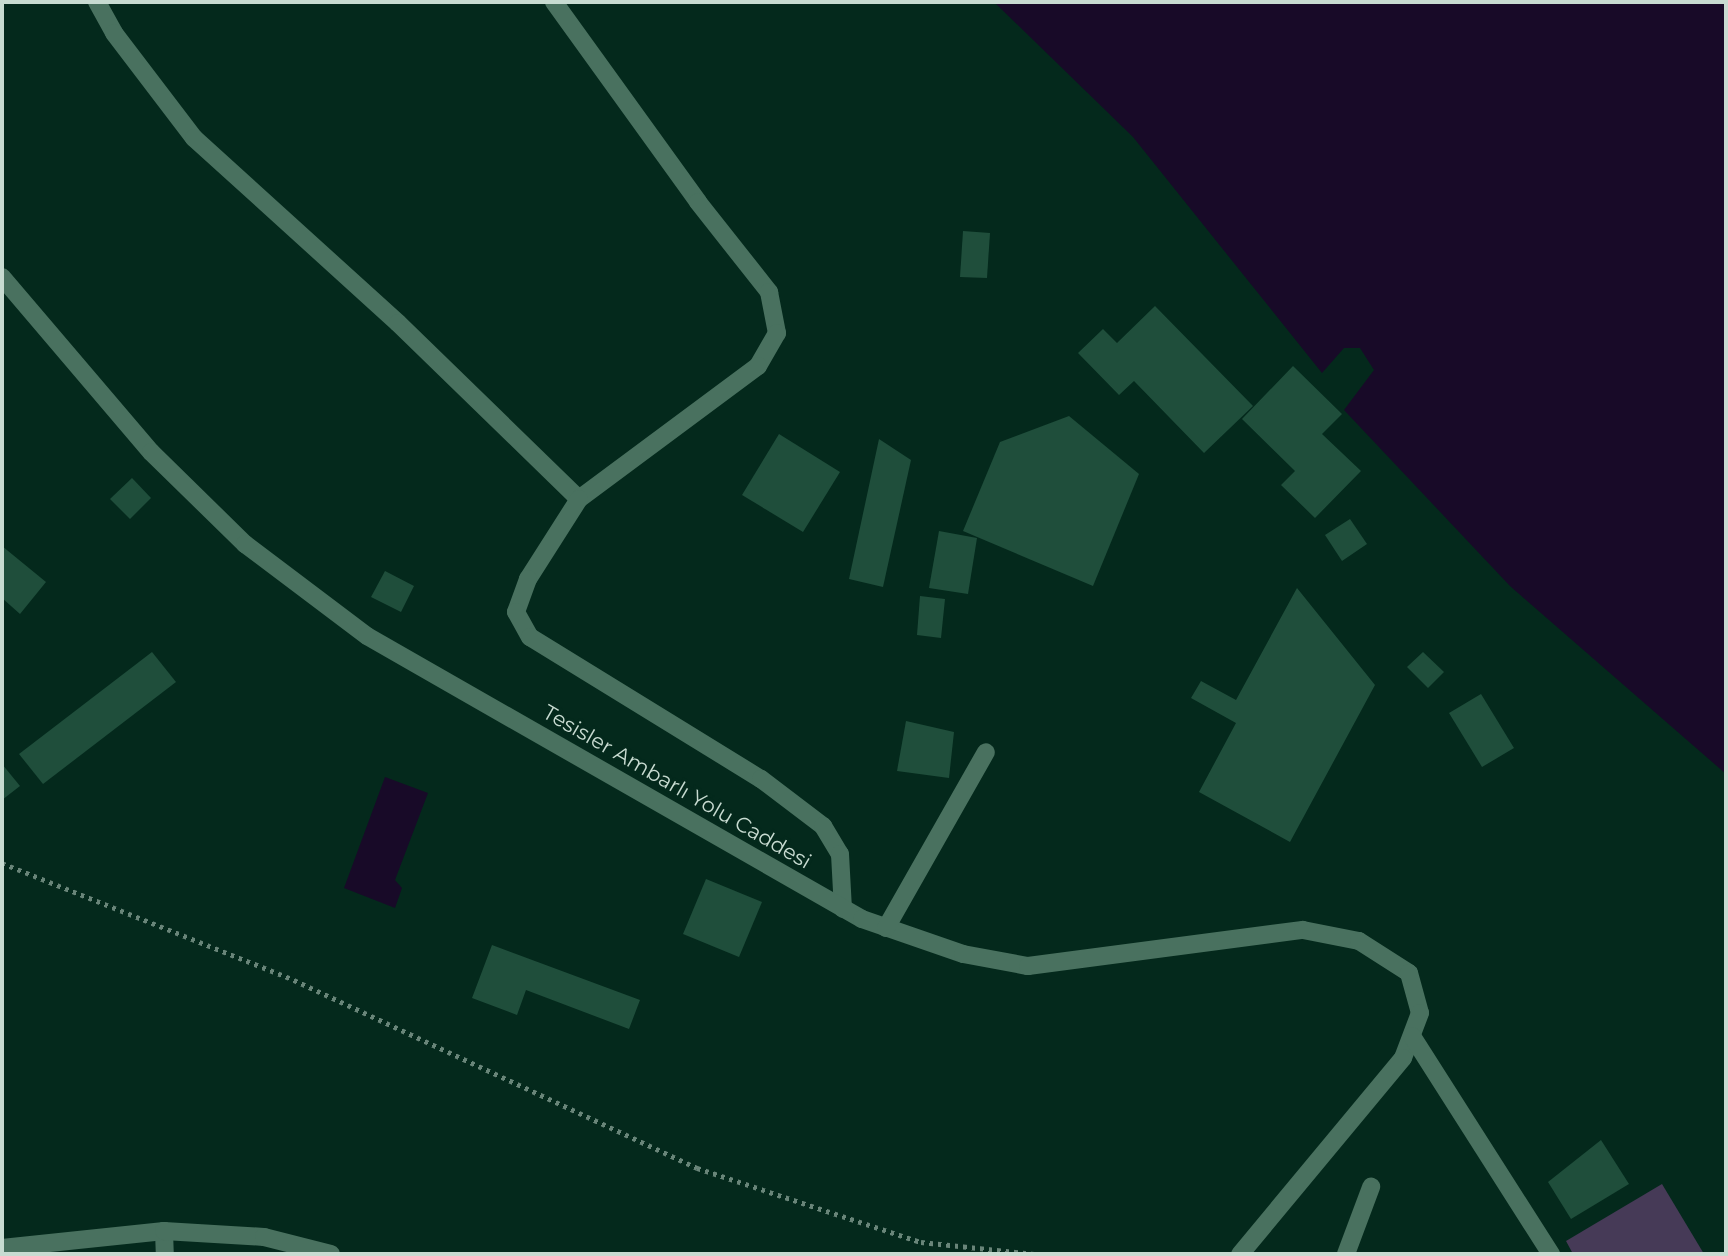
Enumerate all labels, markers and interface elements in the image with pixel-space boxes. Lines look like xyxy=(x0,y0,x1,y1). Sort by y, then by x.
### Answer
street label: Tesisler Ambarlı Yolu Caddesi xyxy=(538,700,816,874)

